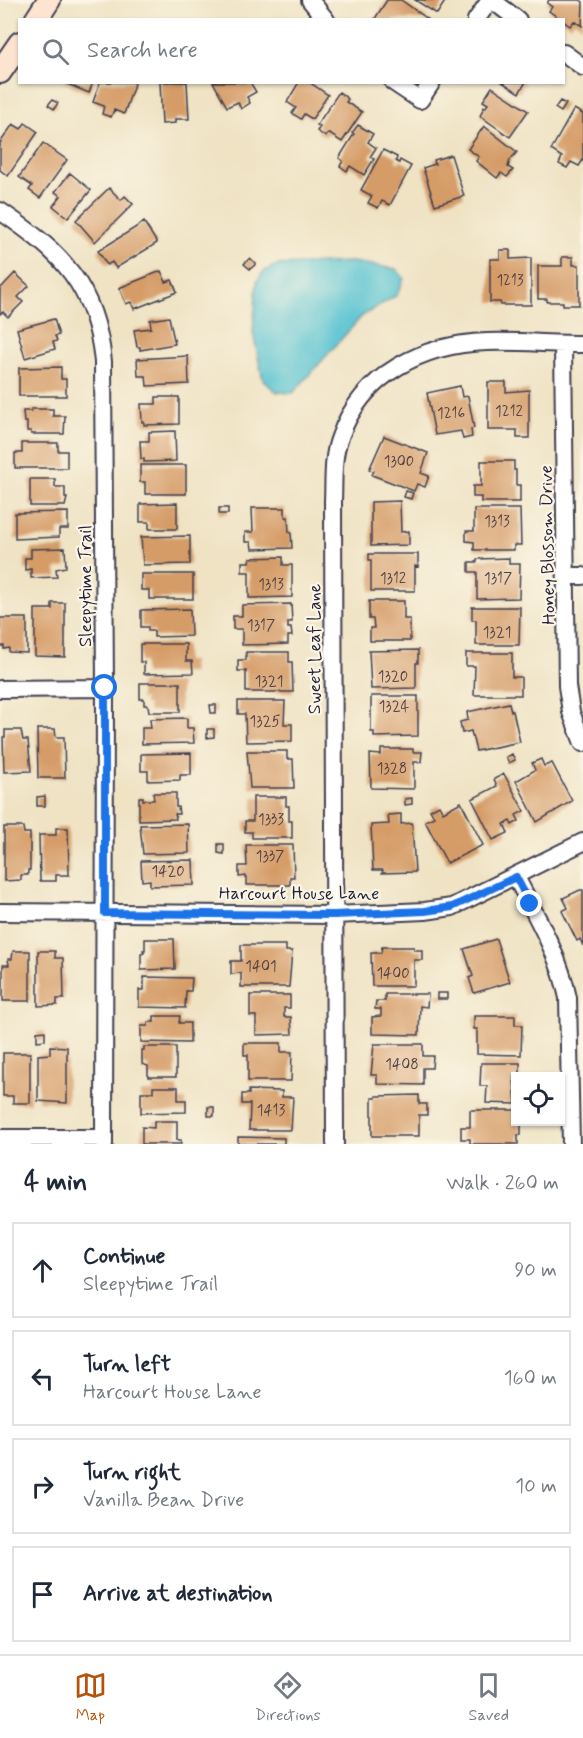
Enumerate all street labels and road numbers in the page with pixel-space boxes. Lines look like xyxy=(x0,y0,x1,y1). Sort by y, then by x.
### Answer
street label: Honey Blossom Drive xyxy=(535,465,561,625)
street label: Sleepytime Trail xyxy=(74,525,98,647)
street label: Sweet Leaf Lane xyxy=(303,584,327,714)
street label: Harcourt House Lane xyxy=(219,882,379,906)

